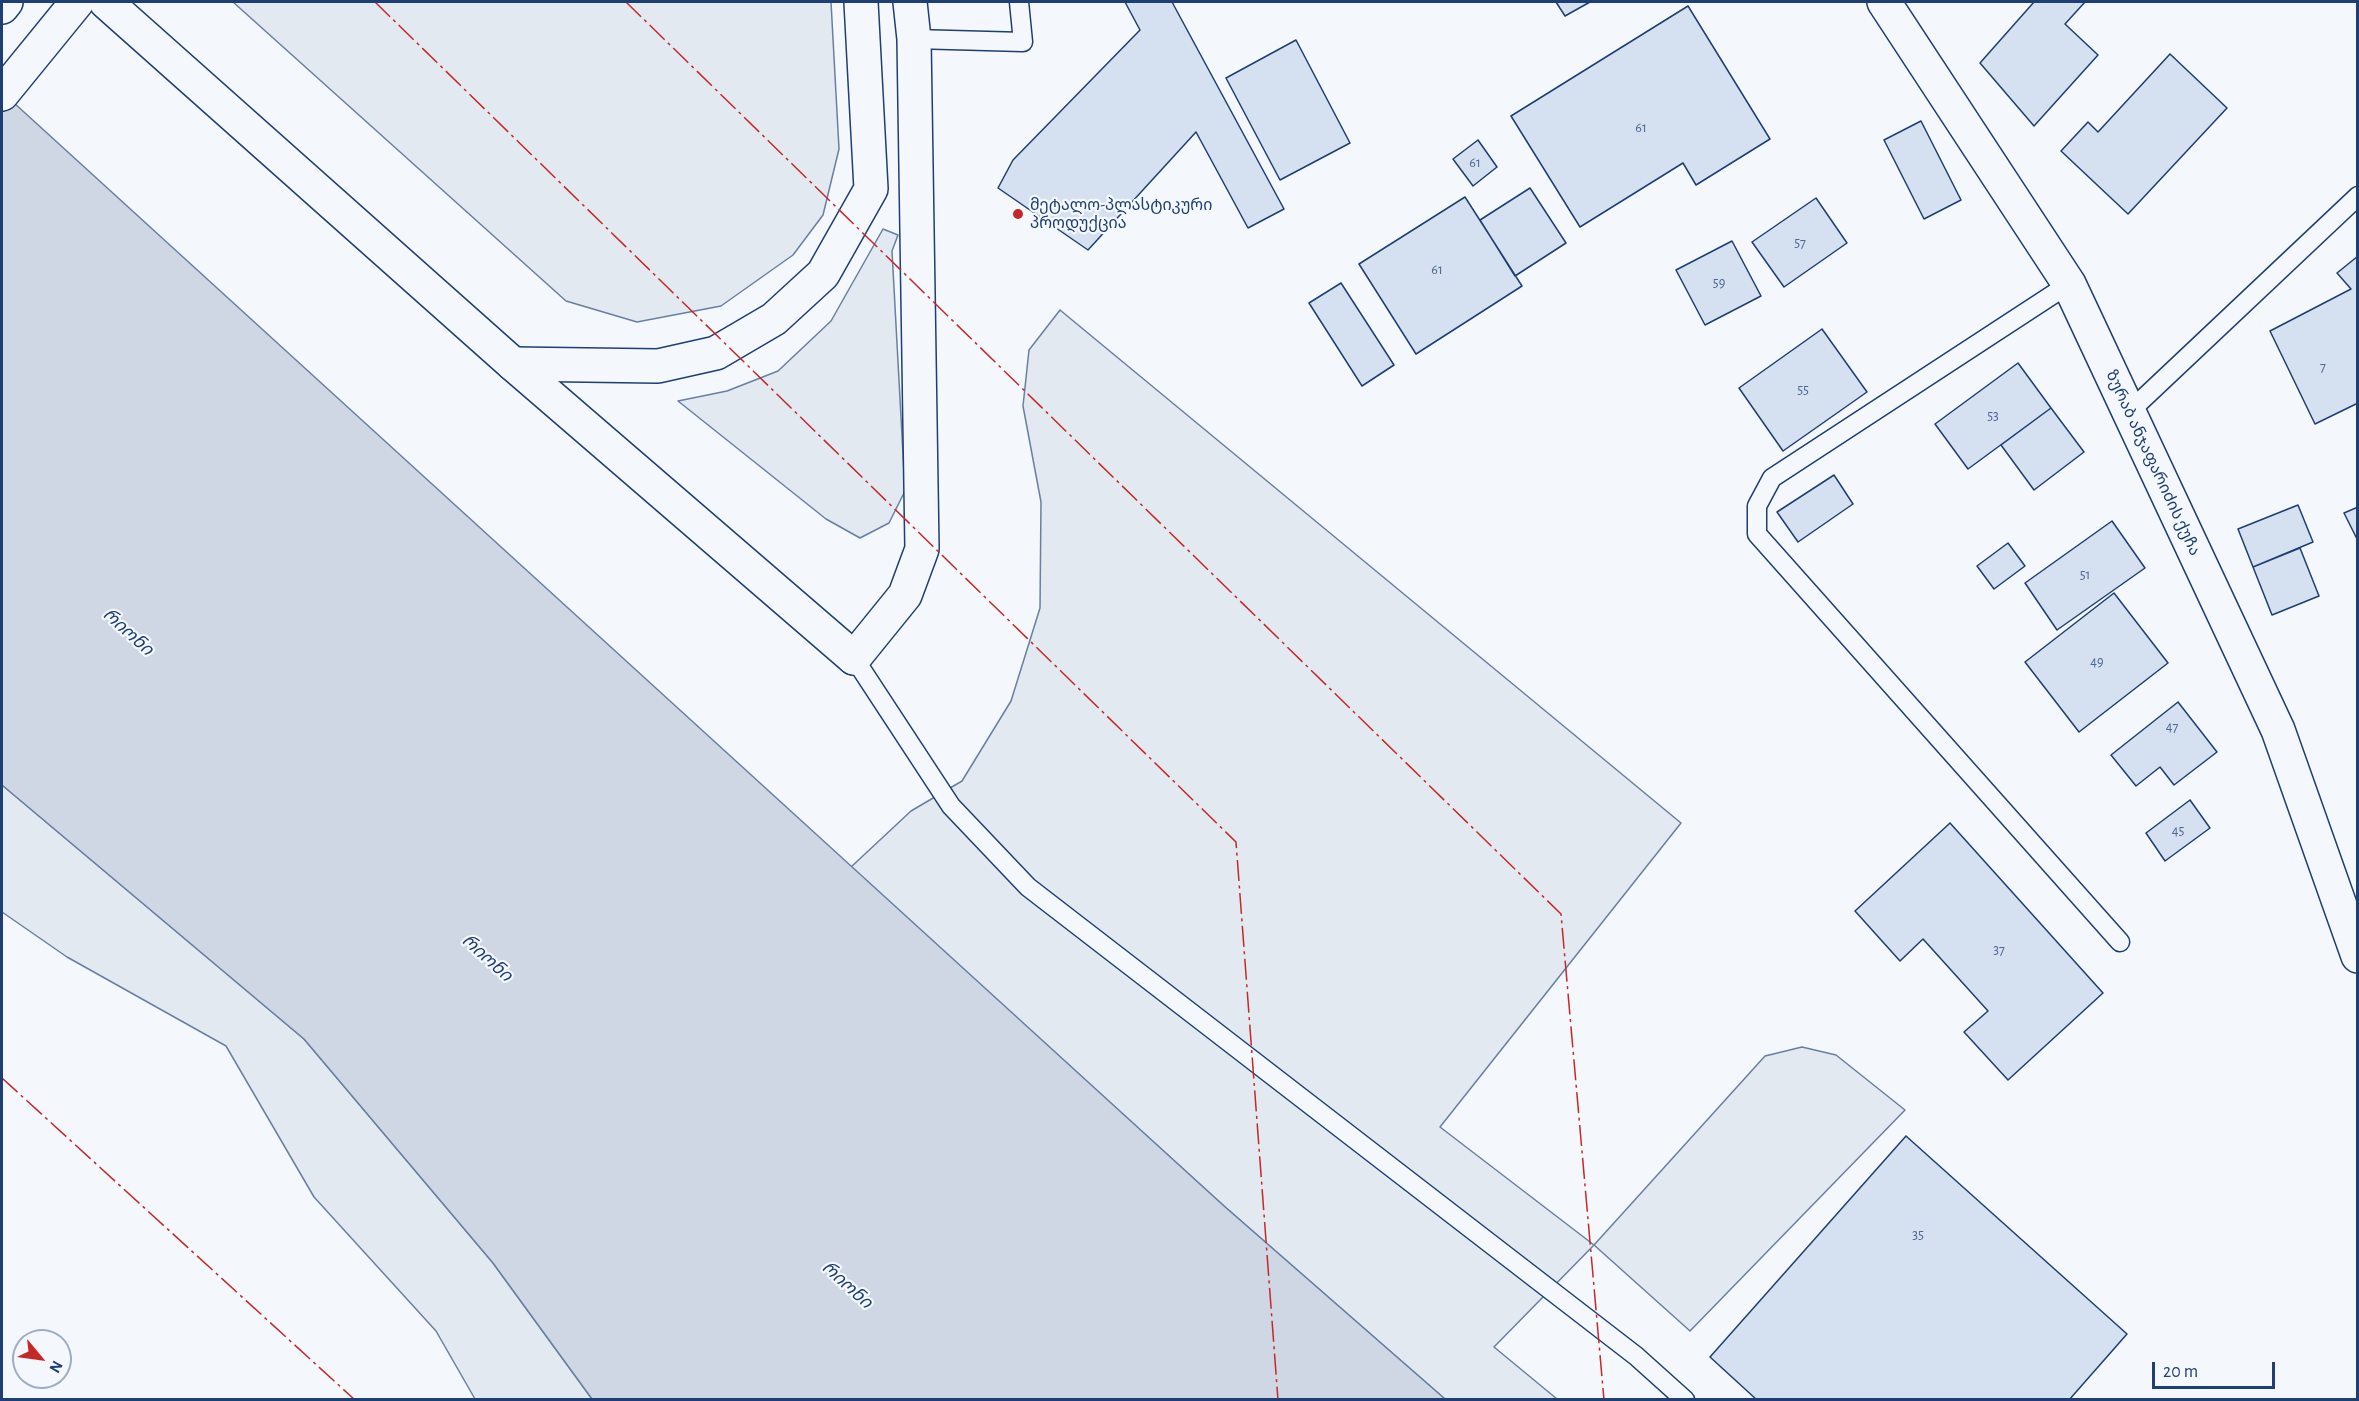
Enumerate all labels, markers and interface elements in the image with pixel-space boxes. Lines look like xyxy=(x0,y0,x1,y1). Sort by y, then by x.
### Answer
house number: 61 xyxy=(1635,120,1647,136)
house number: 61 xyxy=(1469,155,1481,171)
place label: მეტალო-პლასტიკური პროდუქცია xyxy=(1030,195,1212,233)
marker: მეტალო-პლასტიკური პროდუქცია xyxy=(1011,207,1025,221)
house number: 57 xyxy=(1794,235,1806,251)
house number: 61 xyxy=(1431,262,1443,278)
house number: 59 xyxy=(1713,275,1725,291)
house number: 7 xyxy=(2320,359,2326,375)
street label: ზურაბ ანჯაფარიძის ქუჩა xyxy=(2102,367,2204,559)
house number: 55 xyxy=(1797,382,1809,398)
house number: 53 xyxy=(1987,408,1999,424)
house number: 51 xyxy=(2080,567,2090,583)
water label: რიონი xyxy=(98,604,158,660)
house number: 49 xyxy=(2090,654,2104,670)
house number: 47 xyxy=(2166,719,2178,735)
house number: 45 xyxy=(2172,823,2184,839)
water label: რიონი xyxy=(457,930,517,986)
house number: 37 xyxy=(1993,942,2005,958)
house number: 35 xyxy=(1912,1227,1924,1243)
water label: რიონი xyxy=(817,1257,877,1313)
north arrow xyxy=(12,1329,72,1389)
scale bar xyxy=(2155,1350,2278,1388)
text: N xyxy=(46,1358,66,1376)
text: 20 m xyxy=(2163,1363,2198,1381)

